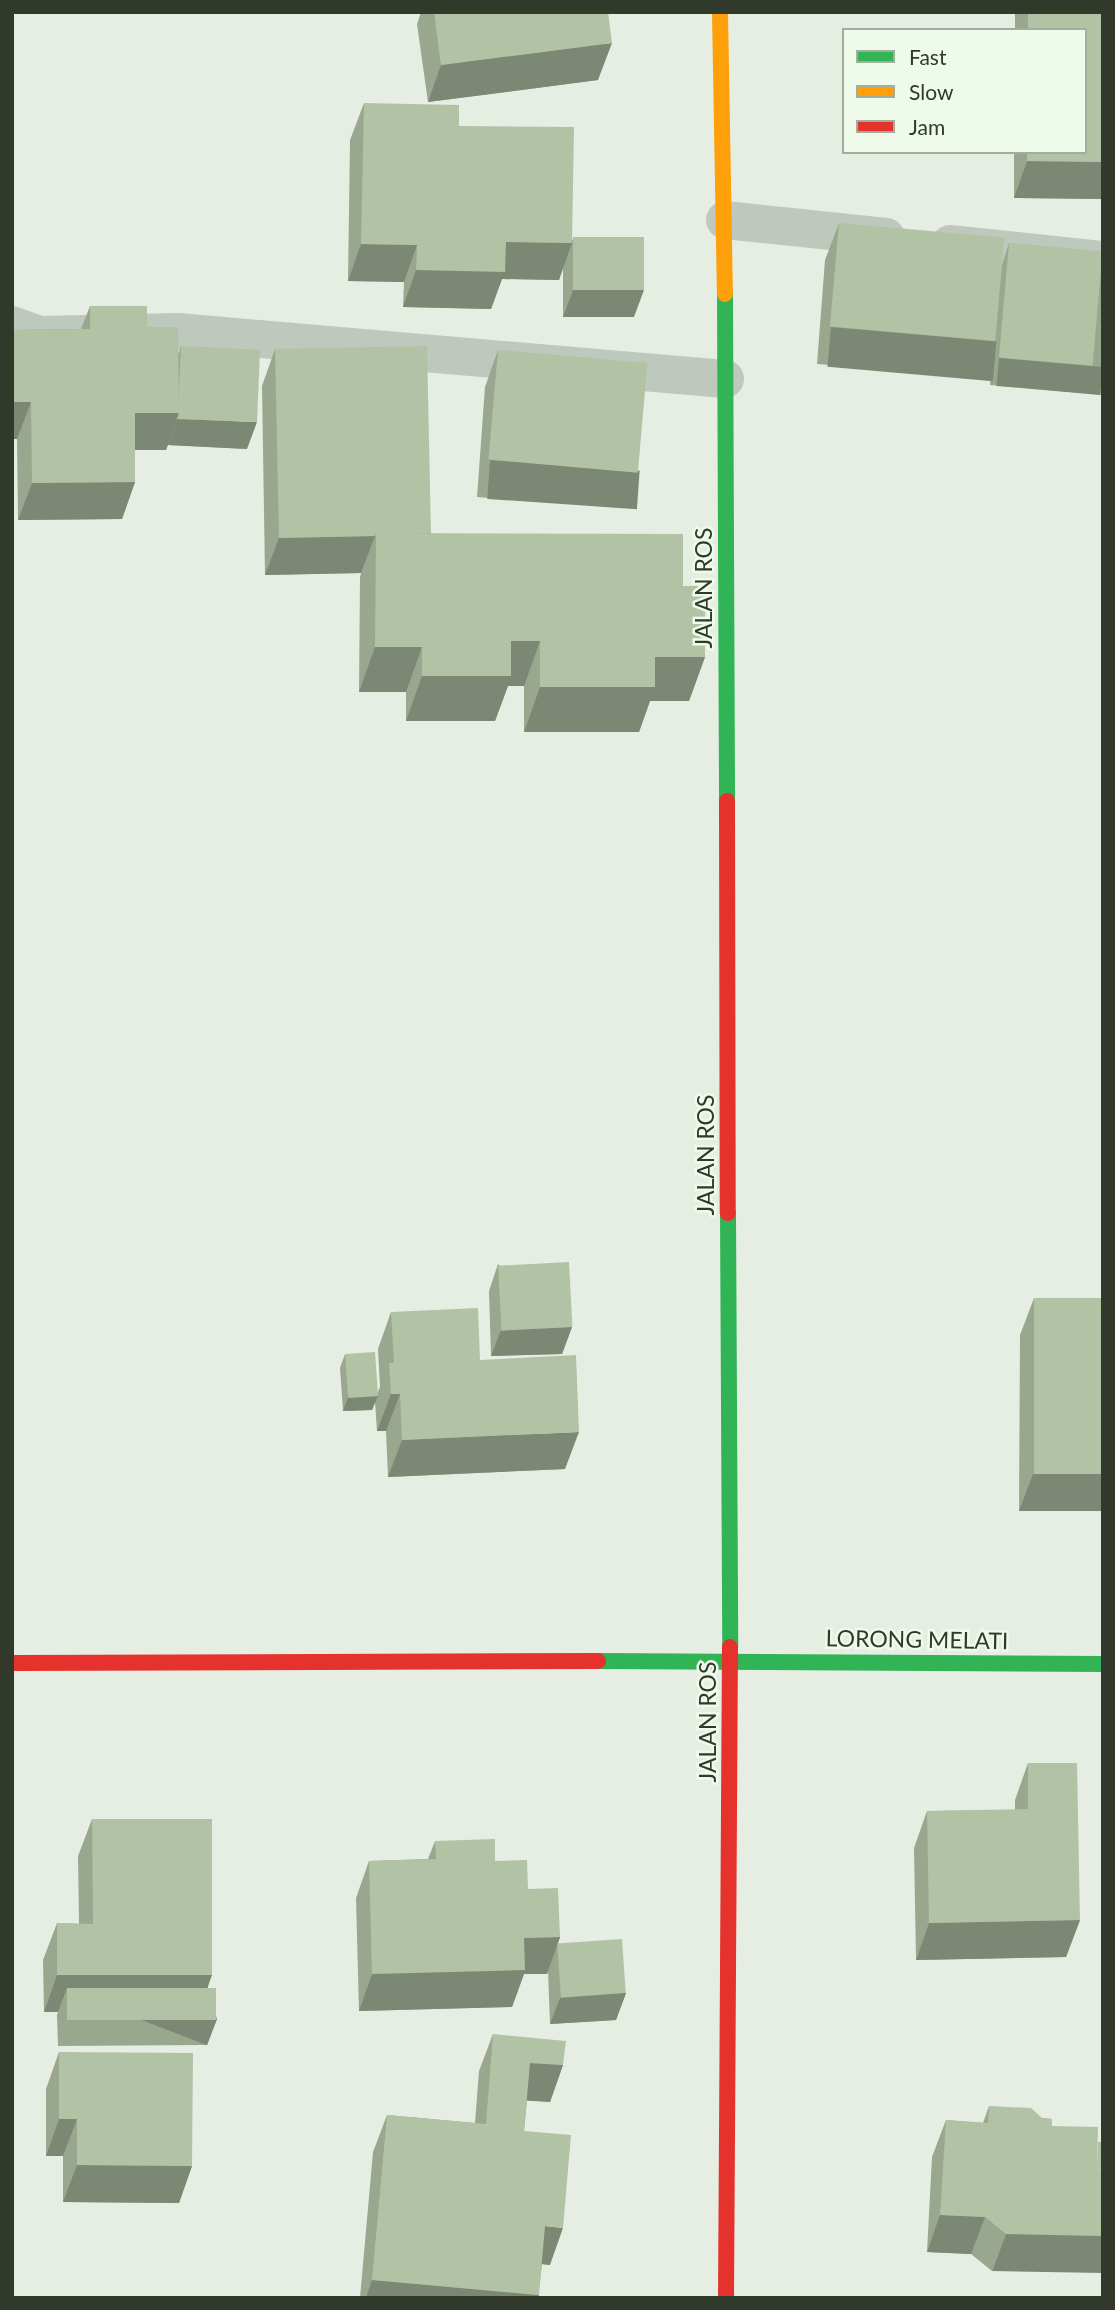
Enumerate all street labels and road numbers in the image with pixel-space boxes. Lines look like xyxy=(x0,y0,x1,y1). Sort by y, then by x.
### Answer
street label: JALAN ROS xyxy=(689,527,717,649)
street label: JALAN ROS xyxy=(691,1094,719,1216)
street label: LORONG MELATI xyxy=(825,1624,1009,1654)
street label: JALAN ROS xyxy=(693,1661,721,1783)

